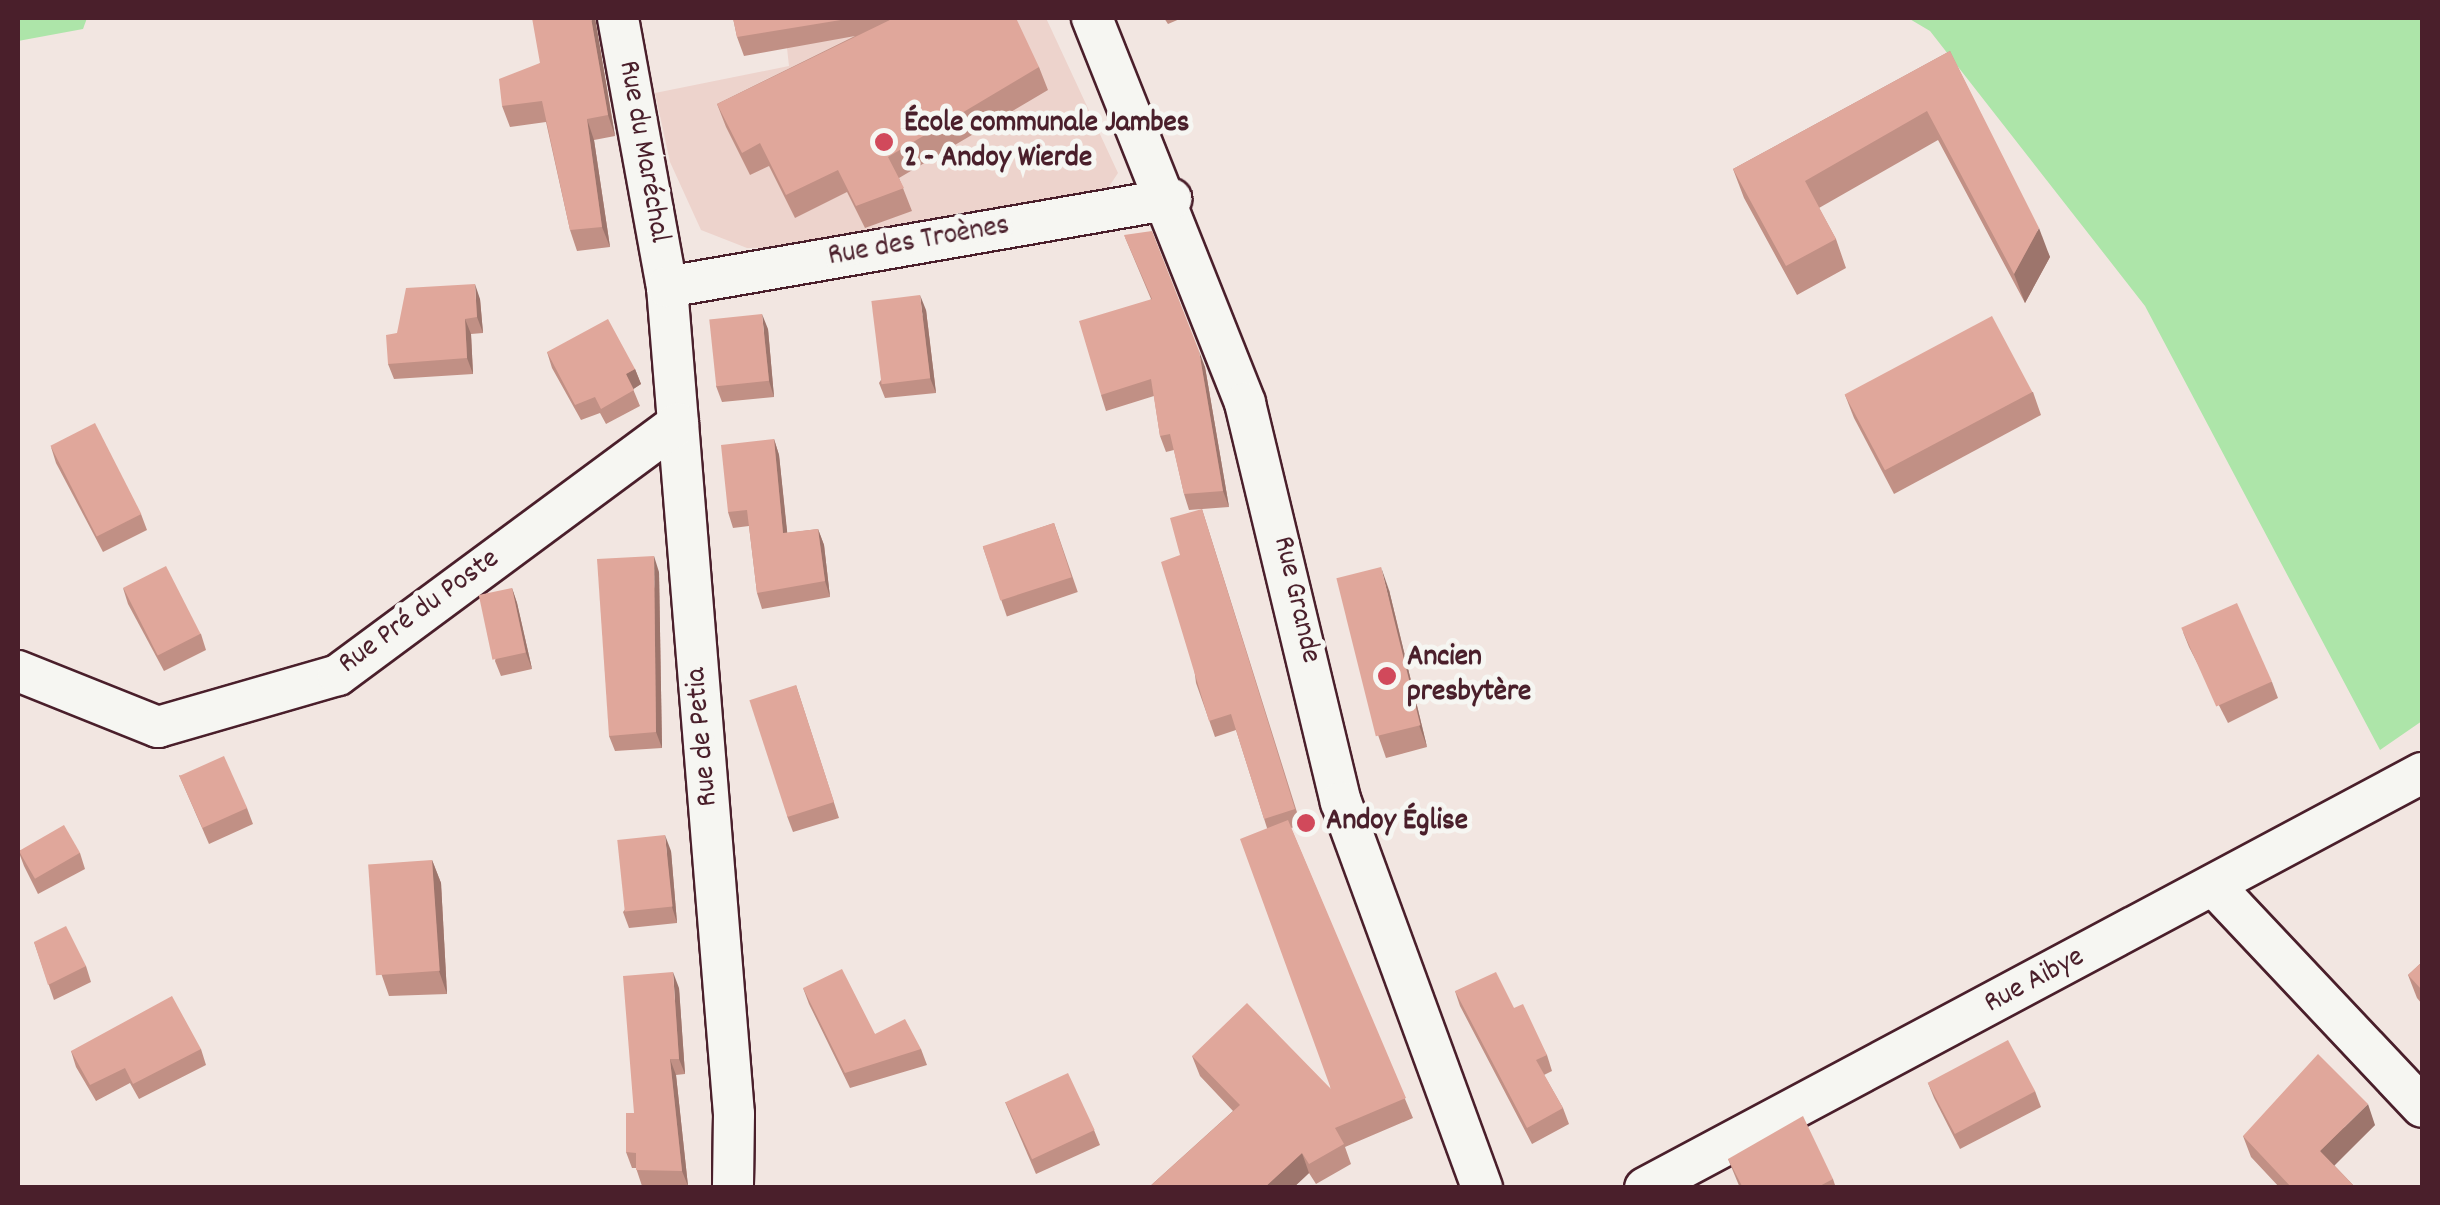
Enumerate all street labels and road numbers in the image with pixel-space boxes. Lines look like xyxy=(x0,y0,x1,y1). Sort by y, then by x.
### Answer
street label: Rue du Maréchal xyxy=(608,58,676,246)
street label: Rue des Troènes xyxy=(826,209,1012,277)
street label: Rue Grande xyxy=(1263,533,1327,667)
street label: Rue Pré du Poste xyxy=(333,543,507,683)
street label: Rue de Petia xyxy=(680,666,728,808)
street label: Rue Aibye xyxy=(1979,941,2091,1023)

